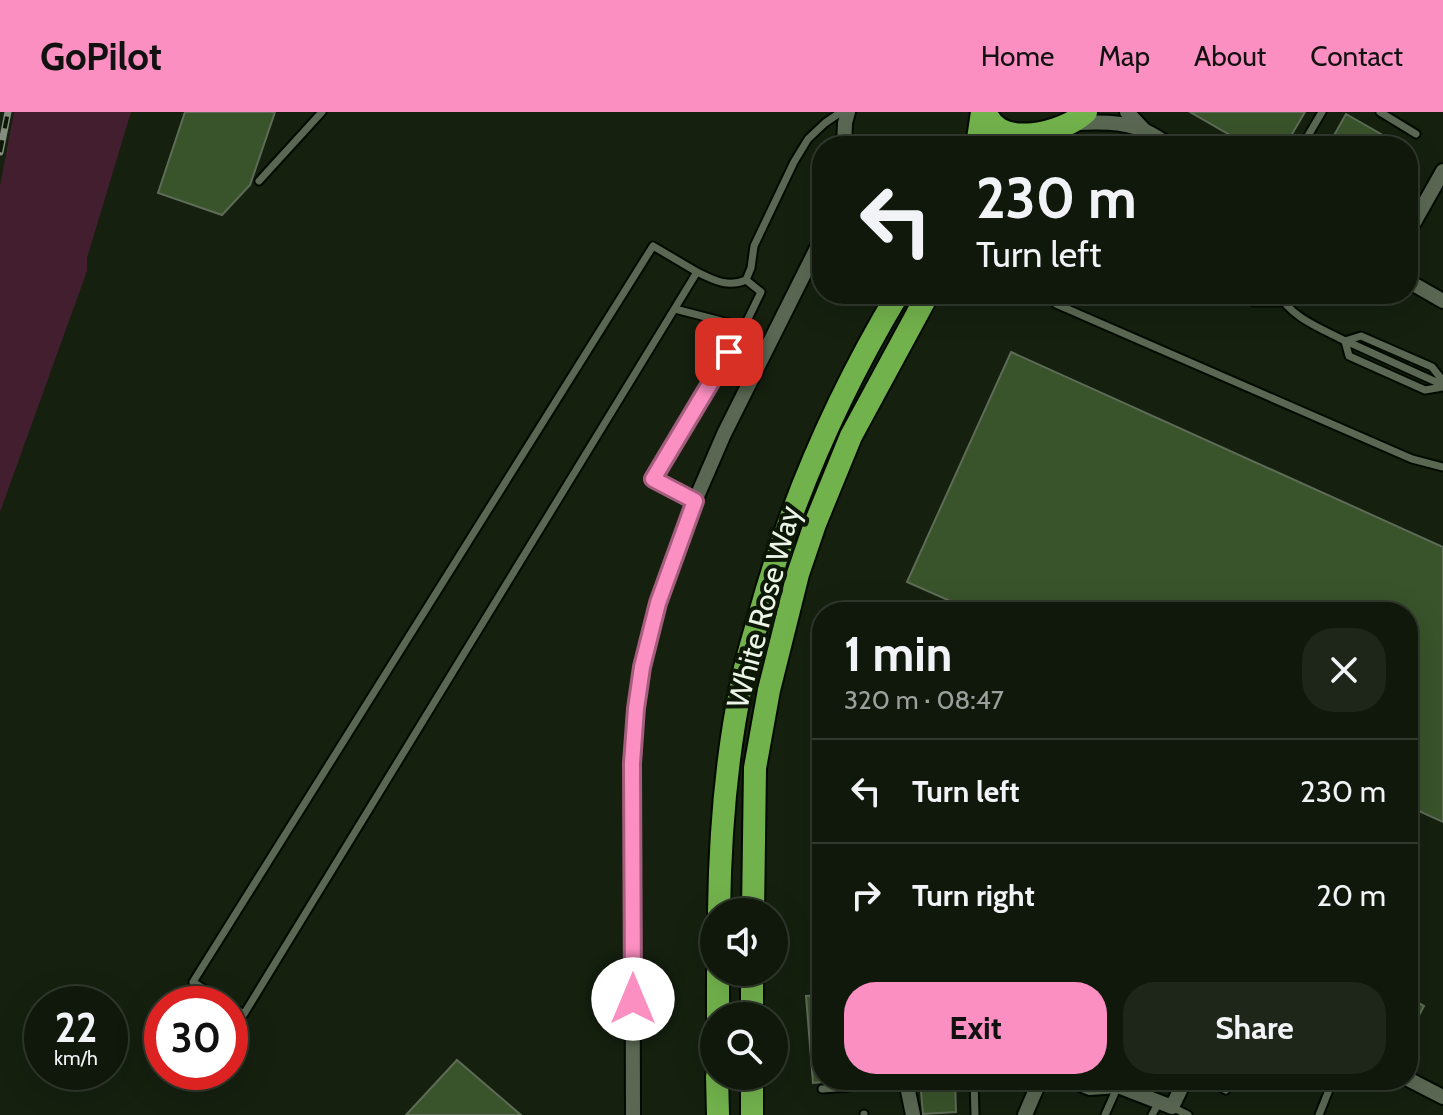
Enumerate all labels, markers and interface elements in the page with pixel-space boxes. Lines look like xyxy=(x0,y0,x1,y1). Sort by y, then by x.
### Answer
text: GoPilot xyxy=(40,33,162,80)
text: Home xyxy=(981,39,1054,73)
text: Map xyxy=(1098,39,1150,73)
text: About xyxy=(1194,39,1266,73)
text: Contact xyxy=(1310,39,1403,73)
text: 230 m xyxy=(976,164,1137,232)
icon: left xyxy=(844,168,948,272)
text: Turn left xyxy=(976,232,1101,276)
pin xyxy=(695,318,763,386)
icon: arrive xyxy=(707,330,751,374)
street label: White Rose Way xyxy=(719,502,808,712)
text: 1 min xyxy=(844,625,952,683)
button: close xyxy=(1302,628,1386,712)
text: 320 m · 08:47 xyxy=(844,684,1004,716)
icon: left xyxy=(844,769,888,813)
text: Turn left xyxy=(912,773,1020,810)
text: 230 m xyxy=(1300,773,1386,810)
icon: right xyxy=(844,873,888,917)
text: Turn right xyxy=(912,877,1035,914)
text: 20 m xyxy=(1316,877,1386,914)
map controls xyxy=(700,898,788,1090)
button: sound xyxy=(700,898,788,986)
position arrow xyxy=(591,957,675,1041)
button: Exit xyxy=(844,982,1107,1074)
button: Share xyxy=(1123,982,1386,1074)
speed limit sign: 30 xyxy=(144,986,248,1090)
button: search xyxy=(700,1002,788,1090)
text: 22 xyxy=(55,1003,97,1052)
text: km/h xyxy=(54,1046,98,1070)

